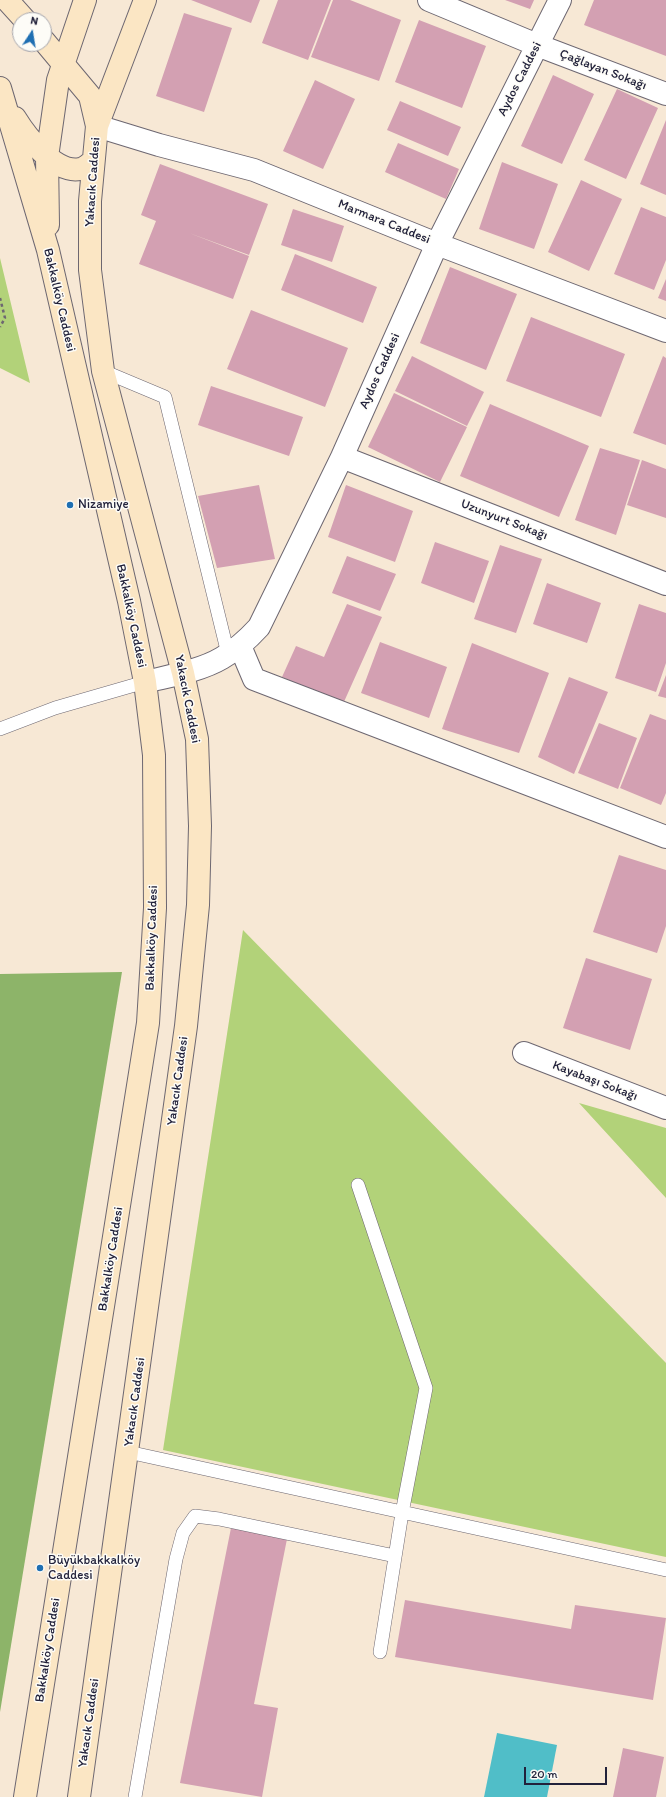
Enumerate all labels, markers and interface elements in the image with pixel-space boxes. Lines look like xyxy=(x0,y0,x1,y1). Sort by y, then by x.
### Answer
north arrow xyxy=(12,12,52,52)
text: N xyxy=(29,14,39,28)
street label: Aydos Caddesi xyxy=(495,39,545,119)
street label: Çağlayan Sokağı xyxy=(557,46,649,94)
street label: Yakacık Caddesi xyxy=(82,137,104,227)
street label: Marmara Caddesi xyxy=(335,196,433,248)
street label: Bakkalköy Caddesi xyxy=(40,247,78,353)
street label: Aydos Caddesi xyxy=(356,331,404,411)
street label: Uzunyurt Sokağı xyxy=(458,496,550,544)
place label: Nizamiye xyxy=(78,497,129,513)
marker: Nizamiye xyxy=(65,500,75,510)
street label: Bakkalköy Caddesi xyxy=(112,563,150,669)
street label: Yakacık Caddesi xyxy=(171,653,203,745)
street label: Bakkalköy Caddesi xyxy=(142,885,162,991)
street label: Yakacık Caddesi xyxy=(164,1035,192,1127)
street label: Kayabaşı Sokağı xyxy=(550,1058,640,1104)
street label: Bakkalköy Caddesi xyxy=(95,1206,127,1312)
street label: Yakacık Caddesi xyxy=(121,1356,149,1448)
place label: Büyükbakkalköy Caddesi xyxy=(48,1553,140,1584)
marker: Büyükbakkalköy Caddesi xyxy=(35,1563,45,1573)
street label: Bakkalköy Caddesi xyxy=(32,1597,64,1703)
street label: Yakacık Caddesi xyxy=(75,1677,103,1769)
scale bar xyxy=(526,1759,609,1785)
text: 20 m xyxy=(531,1767,558,1781)

